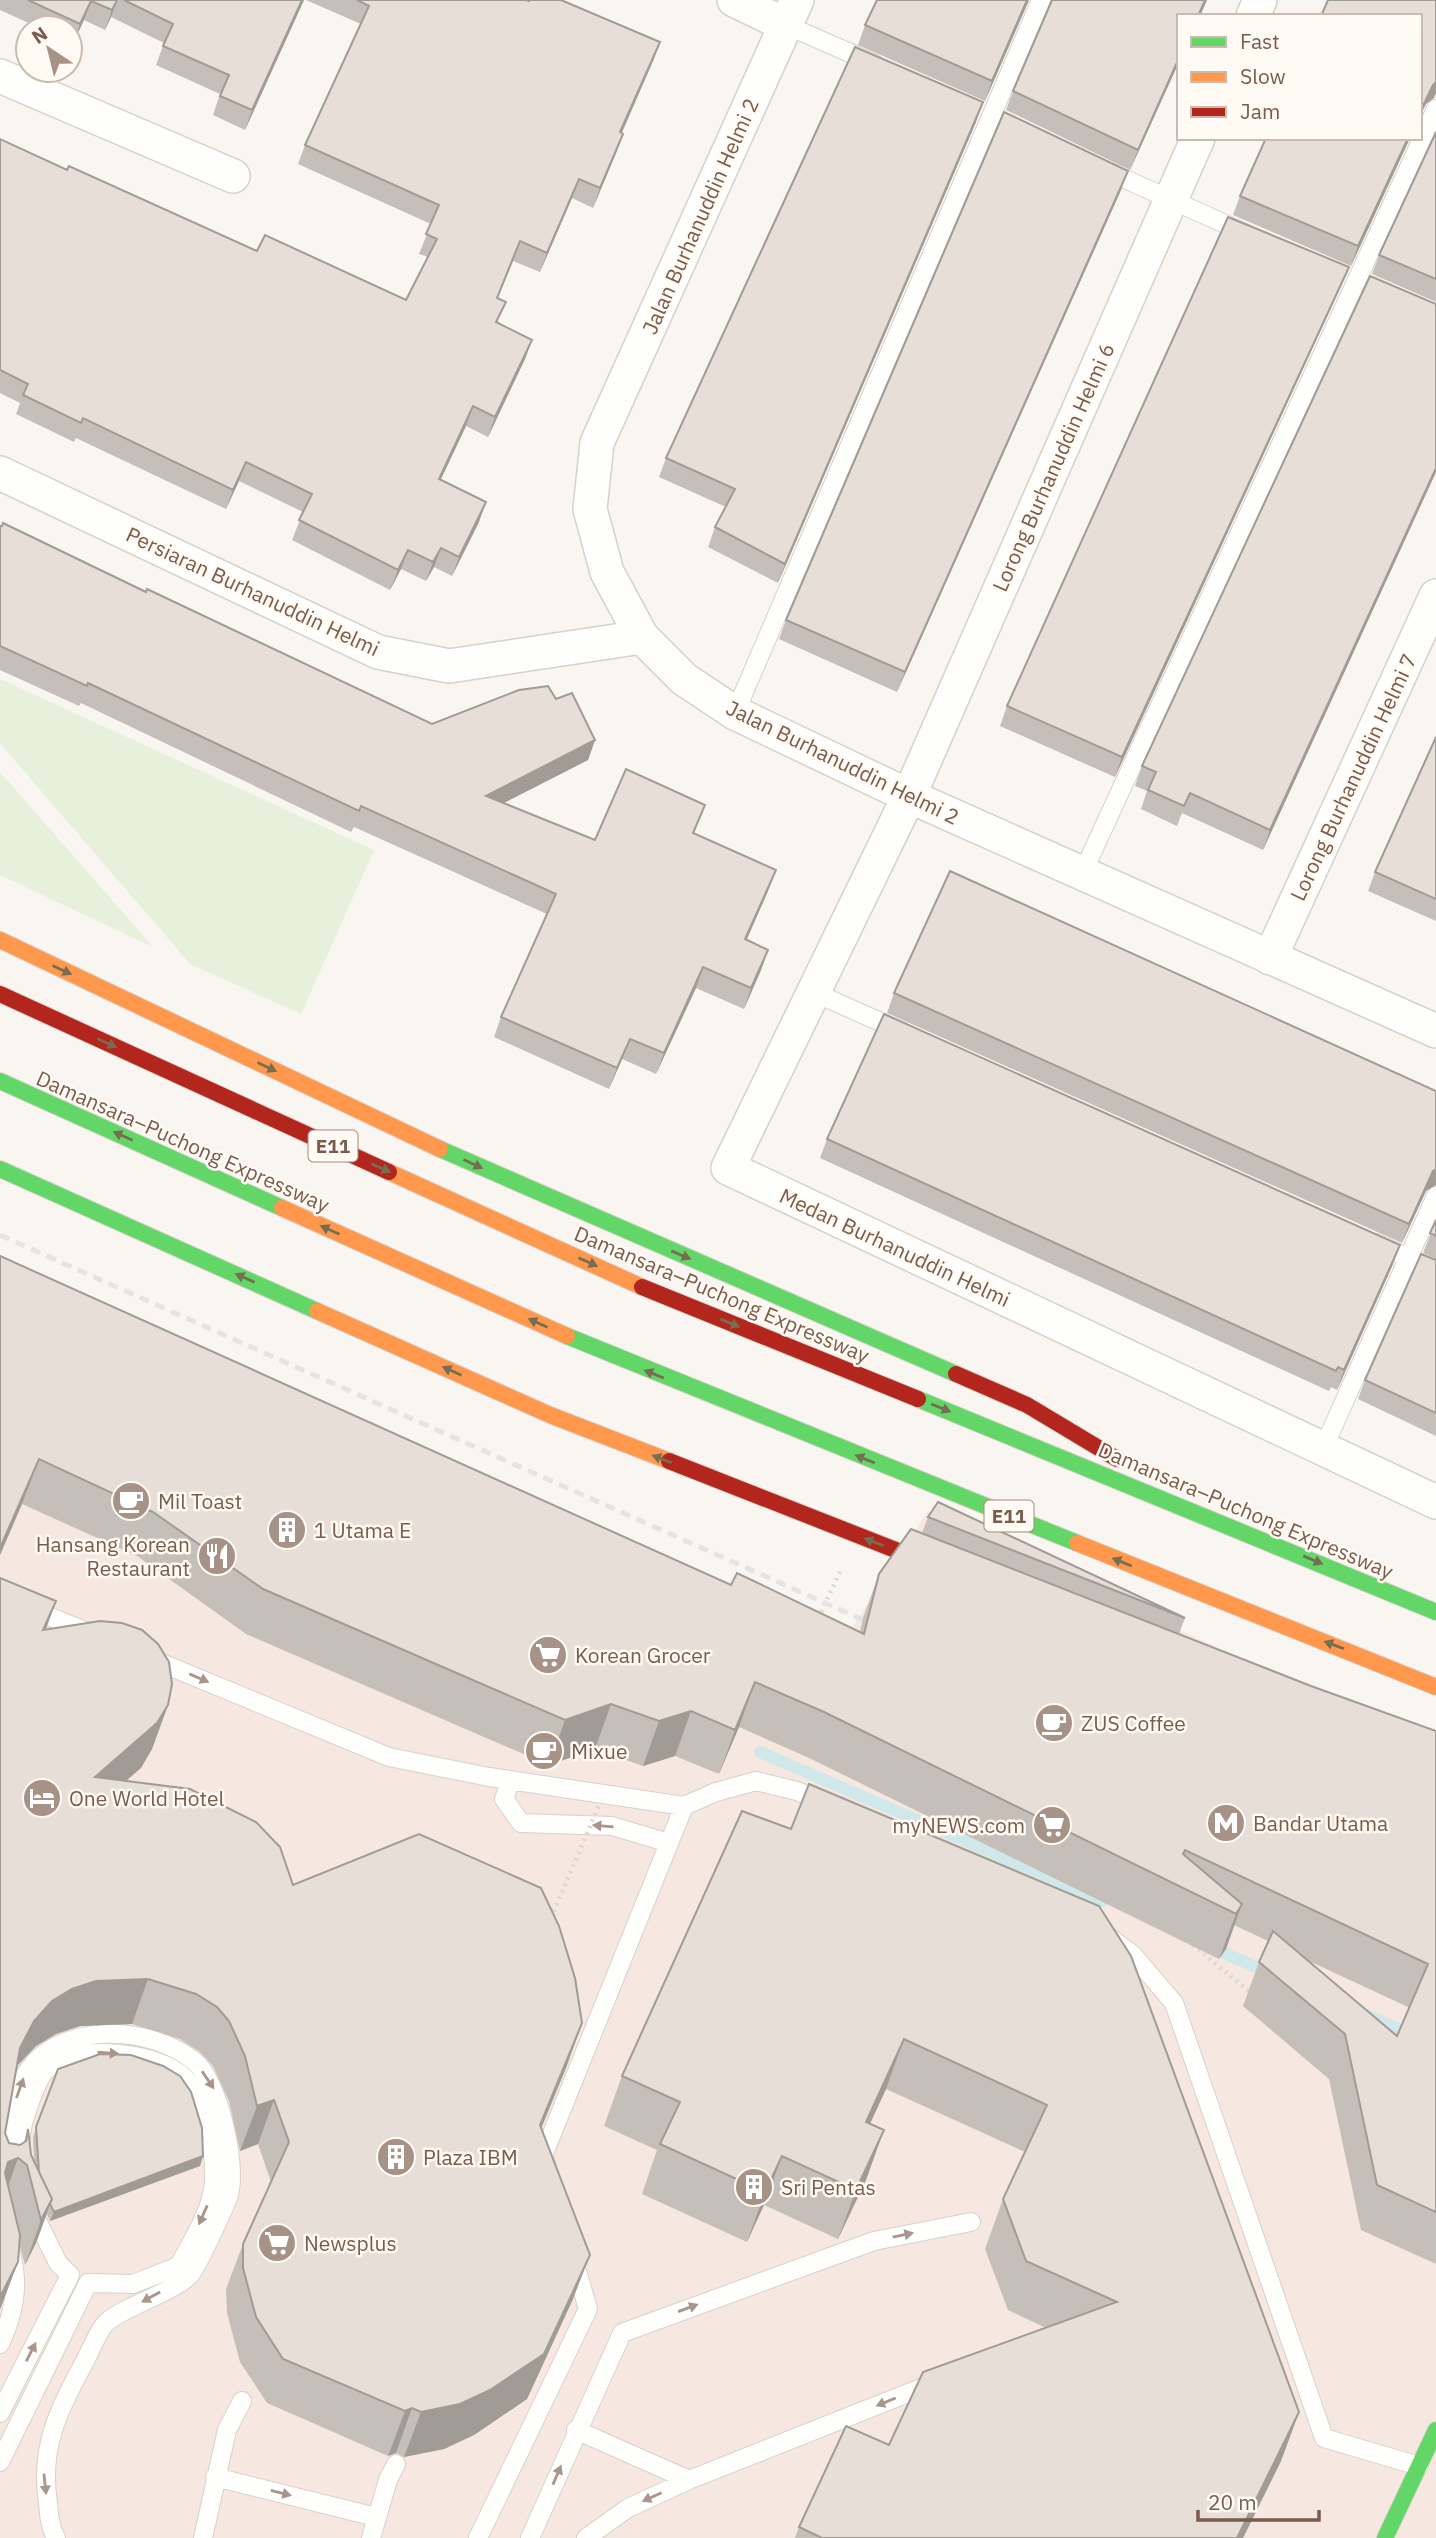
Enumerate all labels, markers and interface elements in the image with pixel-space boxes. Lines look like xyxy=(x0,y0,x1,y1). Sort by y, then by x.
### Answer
north arrow xyxy=(14,14,84,84)
legend xyxy=(1177,14,1422,140)
text: N xyxy=(27,21,52,49)
text: Fast xyxy=(1240,27,1280,55)
text: Slow xyxy=(1240,62,1286,90)
street label: Jalan Burhanuddin Helmi 2 xyxy=(635,93,765,339)
text: Jam xyxy=(1240,97,1280,125)
street label: Lorong Burhanuddin Helmi 6 xyxy=(985,338,1121,596)
street label: Persiaran Burhanuddin Helmi xyxy=(122,520,384,662)
street label: Lorong Burhanuddin Helmi 7 xyxy=(1283,649,1423,905)
street label: Jalan Burhanuddin Helmi 2 xyxy=(722,693,964,831)
one-way arrow xyxy=(52,964,72,975)
one-way arrow xyxy=(97,1037,117,1049)
one-way arrow xyxy=(257,1061,277,1073)
street label: Damansara–Puchong Expressway xyxy=(32,1064,334,1219)
one-way arrow xyxy=(112,1130,133,1141)
road number: E11 xyxy=(308,1130,358,1162)
one-way arrow xyxy=(463,1158,483,1170)
one-way arrow xyxy=(371,1162,391,1174)
street label: Medan Burhanuddin Helmi xyxy=(775,1181,1015,1313)
street label: Damansara–Puchong Expressway xyxy=(570,1219,874,1369)
one-way arrow xyxy=(320,1224,340,1236)
one-way arrow xyxy=(671,1250,692,1261)
one-way arrow xyxy=(578,1256,598,1268)
one-way arrow xyxy=(235,1272,255,1284)
one-way arrow xyxy=(527,1317,548,1328)
one-way arrow xyxy=(719,1318,740,1329)
one-way arrow xyxy=(442,1365,463,1376)
one-way arrow xyxy=(644,1368,664,1380)
one-way arrow xyxy=(930,1403,951,1414)
street label: Damansara–Puchong Expressway xyxy=(1094,1435,1398,1585)
one-way arrow xyxy=(652,1453,673,1464)
one-way arrow xyxy=(855,1453,876,1464)
cafe icon: Mil Toast xyxy=(110,1480,152,1522)
place label: Mil Toast xyxy=(158,1487,242,1515)
road number: E11 xyxy=(984,1500,1034,1532)
building icon: 1 Utama E xyxy=(266,1509,308,1551)
place label: 1 Utama E xyxy=(314,1516,411,1544)
place label: Hansang Korean Restaurant xyxy=(36,1530,190,1582)
restaurant icon: Hansang Korean Restaurant xyxy=(196,1535,238,1577)
one-way arrow xyxy=(863,1536,884,1547)
one-way arrow xyxy=(1303,1554,1323,1566)
one-way arrow xyxy=(1111,1556,1132,1567)
supermarket icon: Korean Grocer xyxy=(527,1634,569,1676)
one-way arrow xyxy=(1323,1639,1344,1650)
place label: Korean Grocer xyxy=(575,1641,711,1669)
one-way arrow xyxy=(188,1673,209,1684)
cafe icon: ZUS Coffee xyxy=(1033,1702,1075,1744)
place label: ZUS Coffee xyxy=(1081,1709,1186,1737)
cafe icon: Mixue xyxy=(523,1730,565,1772)
place label: Mixue xyxy=(571,1737,627,1765)
hotel icon: One World Hotel xyxy=(21,1777,63,1819)
place label: One World Hotel xyxy=(69,1784,224,1812)
metro station icon: Bandar Utama xyxy=(1205,1802,1247,1844)
supermarket icon: myNEWS.com xyxy=(1031,1804,1073,1846)
place label: Bandar Utama xyxy=(1253,1809,1388,1837)
place label: myNEWS.com xyxy=(892,1811,1025,1839)
one-way arrow xyxy=(592,1821,614,1832)
one-way arrow xyxy=(97,2047,119,2058)
one-way arrow xyxy=(201,2071,215,2089)
one-way arrow xyxy=(14,2078,25,2099)
building icon: Plaza IBM xyxy=(375,2136,417,2178)
place label: Plaza IBM xyxy=(423,2143,518,2171)
building icon: Sri Pentas xyxy=(733,2166,775,2208)
place label: Sri Pentas xyxy=(781,2173,876,2201)
one-way arrow xyxy=(197,2205,209,2225)
supermarket icon: Newsplus xyxy=(256,2222,298,2264)
place label: Newsplus xyxy=(304,2229,397,2257)
one-way arrow xyxy=(892,2229,914,2240)
one-way arrow xyxy=(142,2291,161,2303)
one-way arrow xyxy=(678,2303,699,2314)
one-way arrow xyxy=(25,2342,36,2362)
one-way arrow xyxy=(875,2397,896,2408)
one-way arrow xyxy=(551,2465,563,2485)
one-way arrow xyxy=(40,2473,51,2495)
scale bar xyxy=(1198,2478,1319,2522)
one-way arrow xyxy=(270,2488,292,2499)
text: 20 m xyxy=(1208,2488,1257,2516)
one-way arrow xyxy=(642,2491,662,2503)

